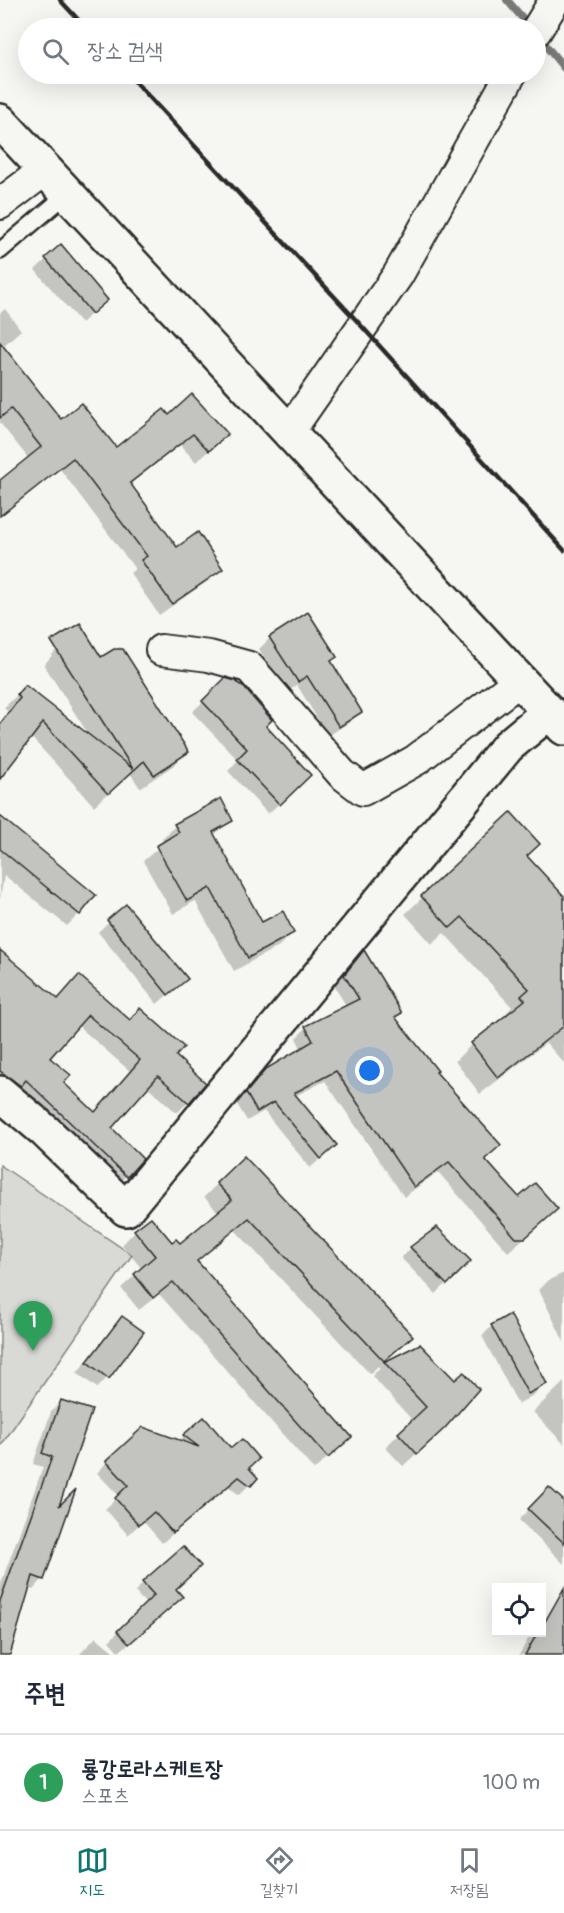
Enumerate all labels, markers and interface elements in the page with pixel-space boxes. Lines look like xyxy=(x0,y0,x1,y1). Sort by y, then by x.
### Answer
search box xyxy=(18,18,546,84)
icon: search xyxy=(39,35,72,68)
text: 장소 검색 xyxy=(87,37,163,65)
your location xyxy=(355,1056,384,1085)
pin: 1 xyxy=(14,1302,52,1351)
map controls xyxy=(492,1583,546,1637)
button: locate xyxy=(492,1583,546,1637)
text: 주변 xyxy=(24,1678,66,1710)
text: 룡강로라스케트장 xyxy=(81,1755,223,1783)
text: 1 xyxy=(40,1770,47,1795)
text: 100 m xyxy=(483,1770,540,1795)
text: 스포츠 xyxy=(81,1783,129,1808)
tab: 지도 xyxy=(76,1844,109,1900)
tab: 길찾기 xyxy=(260,1844,299,1900)
tab: 저장됨 xyxy=(450,1844,488,1900)

